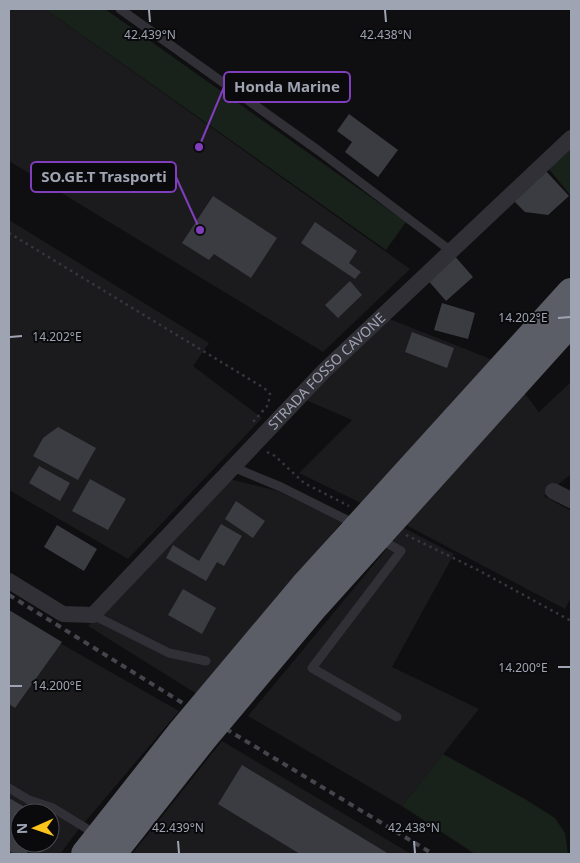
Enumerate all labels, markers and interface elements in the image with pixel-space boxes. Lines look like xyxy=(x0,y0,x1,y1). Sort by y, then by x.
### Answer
text: 42.439°N xyxy=(124,26,176,43)
text: 42.438°N xyxy=(360,26,412,43)
callout: Honda Marine xyxy=(224,72,350,102)
text: Honda Marine xyxy=(234,76,340,96)
callout: SO.GE.T Trasporti xyxy=(31,162,176,192)
text: SO.GE.T Trasporti xyxy=(41,166,167,186)
street label: STRADA FOSSO CAVONE xyxy=(263,308,389,434)
text: 14.202°E xyxy=(498,309,548,326)
text: 14.202°E xyxy=(32,328,82,345)
text: 14.200°E xyxy=(498,659,548,676)
text: 14.200°E xyxy=(32,677,82,694)
north arrow xyxy=(10,803,60,853)
text: 42.439°N xyxy=(152,819,204,836)
text: 42.438°N xyxy=(388,819,440,836)
text: N xyxy=(12,822,31,834)

